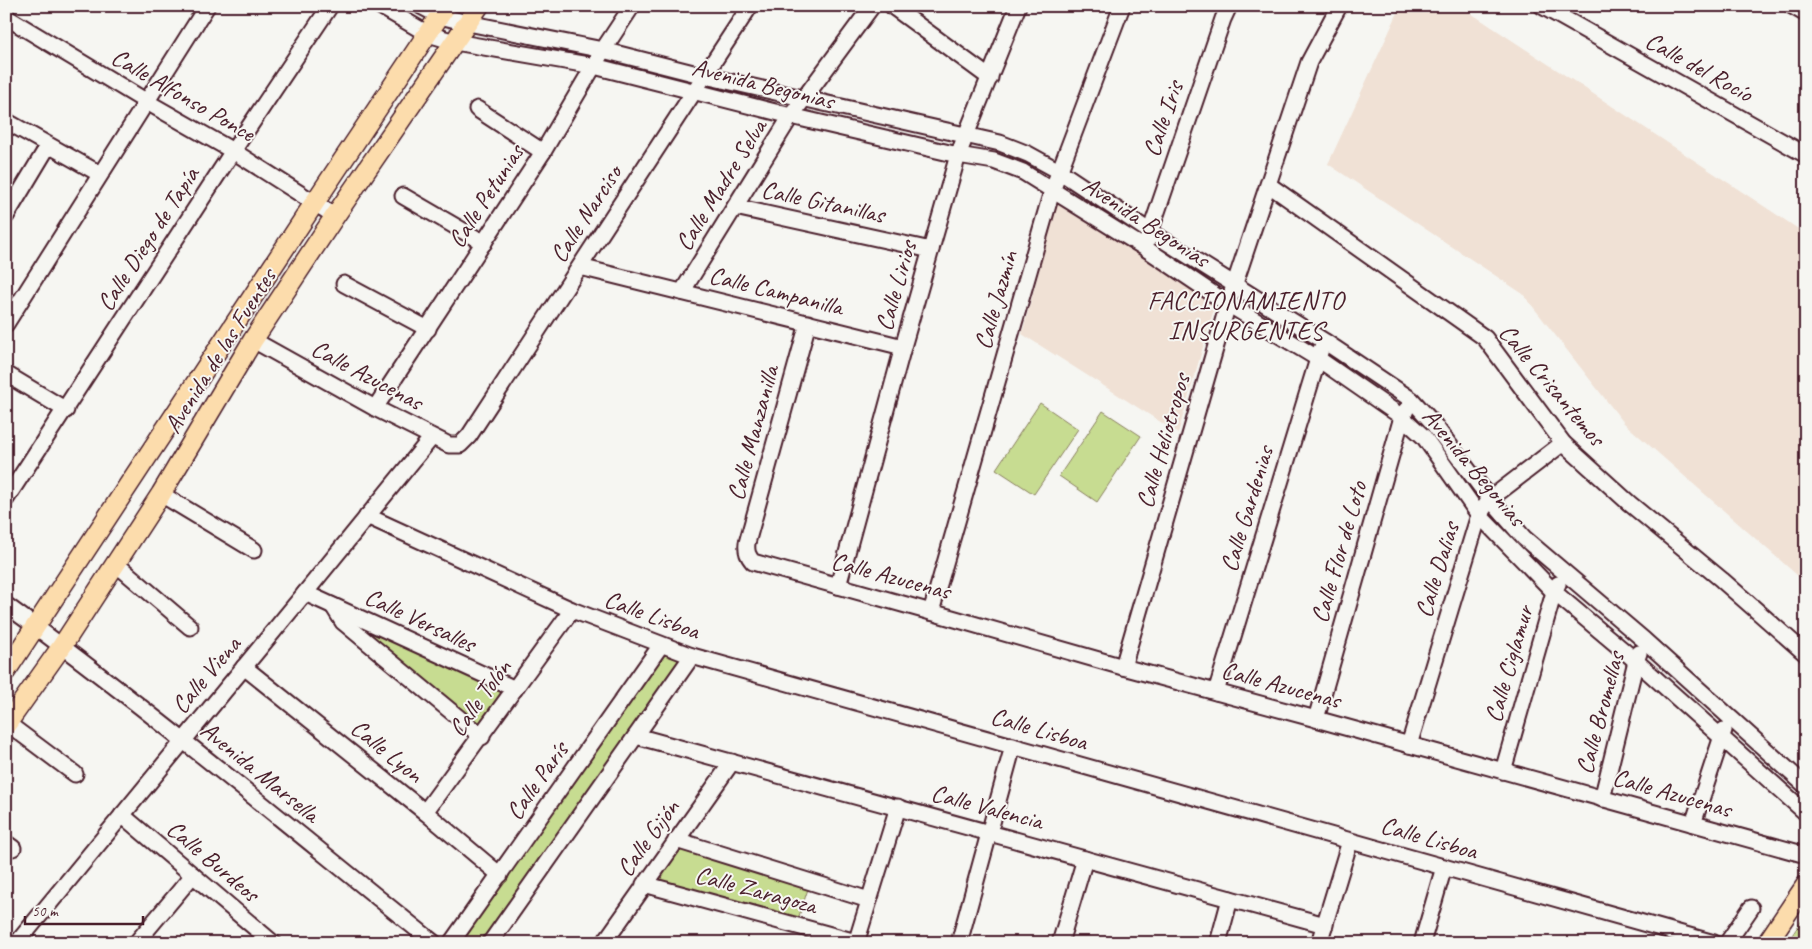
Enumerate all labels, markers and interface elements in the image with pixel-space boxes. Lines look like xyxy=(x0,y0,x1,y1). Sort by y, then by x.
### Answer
street label: Calle del Rocío xyxy=(1640,24,1759,110)
street label: Calle Alfonso Ponce xyxy=(105,41,262,150)
street label: Avenida Begonias xyxy=(689,51,840,118)
street label: Calle Iris xyxy=(1135,75,1192,161)
street label: Calle Madre Selva xyxy=(668,111,776,257)
street label: Calle Petunias xyxy=(441,136,533,254)
street label: Calle Narciso xyxy=(543,157,631,269)
street label: Calle Diego de Tapía xyxy=(90,159,208,317)
street label: Avenida Begonias xyxy=(1076,169,1218,276)
street label: Calle Gitanillas xyxy=(759,173,890,231)
street label: Calle Lirios xyxy=(868,235,925,334)
street label: Calle Jazmín xyxy=(967,246,1026,353)
street label: Calle Campanilla xyxy=(706,259,849,324)
street label: Avenida de las Fuentes xyxy=(157,261,285,439)
district label: FACCIONAMIENTO INSURGENTES xyxy=(1147,284,1347,347)
street label: Calle Crisantemos xyxy=(1492,317,1614,454)
street label: Calle Azucenas xyxy=(306,332,430,419)
street label: Calle Manzanilla xyxy=(720,359,787,504)
street label: Calle Heliotropos xyxy=(1129,368,1198,512)
street label: Avenida Begonias xyxy=(1415,401,1534,535)
street label: Calle Gardenias xyxy=(1213,440,1282,576)
street label: Calle Flor de Loto xyxy=(1304,476,1375,626)
street label: Calle Dalias xyxy=(1407,516,1467,621)
street label: Calle Azucenas xyxy=(828,545,956,608)
street label: Calle Versalles xyxy=(360,580,483,661)
street label: Calle Lisboa xyxy=(600,583,706,648)
street label: Calle Ciglamur xyxy=(1477,600,1541,726)
street label: Calle Viena xyxy=(164,628,249,720)
street label: Calle Bromellas xyxy=(1568,646,1632,778)
street label: Calle Tolón xyxy=(441,653,519,743)
street label: Calle Azucenas xyxy=(1218,654,1346,717)
street label: Calle Lisboa xyxy=(987,700,1093,759)
street label: Calle Lyon xyxy=(344,712,431,791)
street label: Avenida Marsella xyxy=(194,714,328,832)
street label: Calle París xyxy=(499,734,577,826)
street label: Calle Azucenas xyxy=(1609,761,1737,826)
street label: Calle Valencia xyxy=(928,777,1049,838)
street label: Calle Gijón xyxy=(609,793,687,883)
street label: Calle Lisboa xyxy=(1377,809,1483,868)
street label: Calle Burdeos xyxy=(160,813,268,911)
street label: Calle Zaragoza xyxy=(692,858,823,922)
scale bar xyxy=(25,894,142,926)
text: 50 m xyxy=(32,902,59,921)

